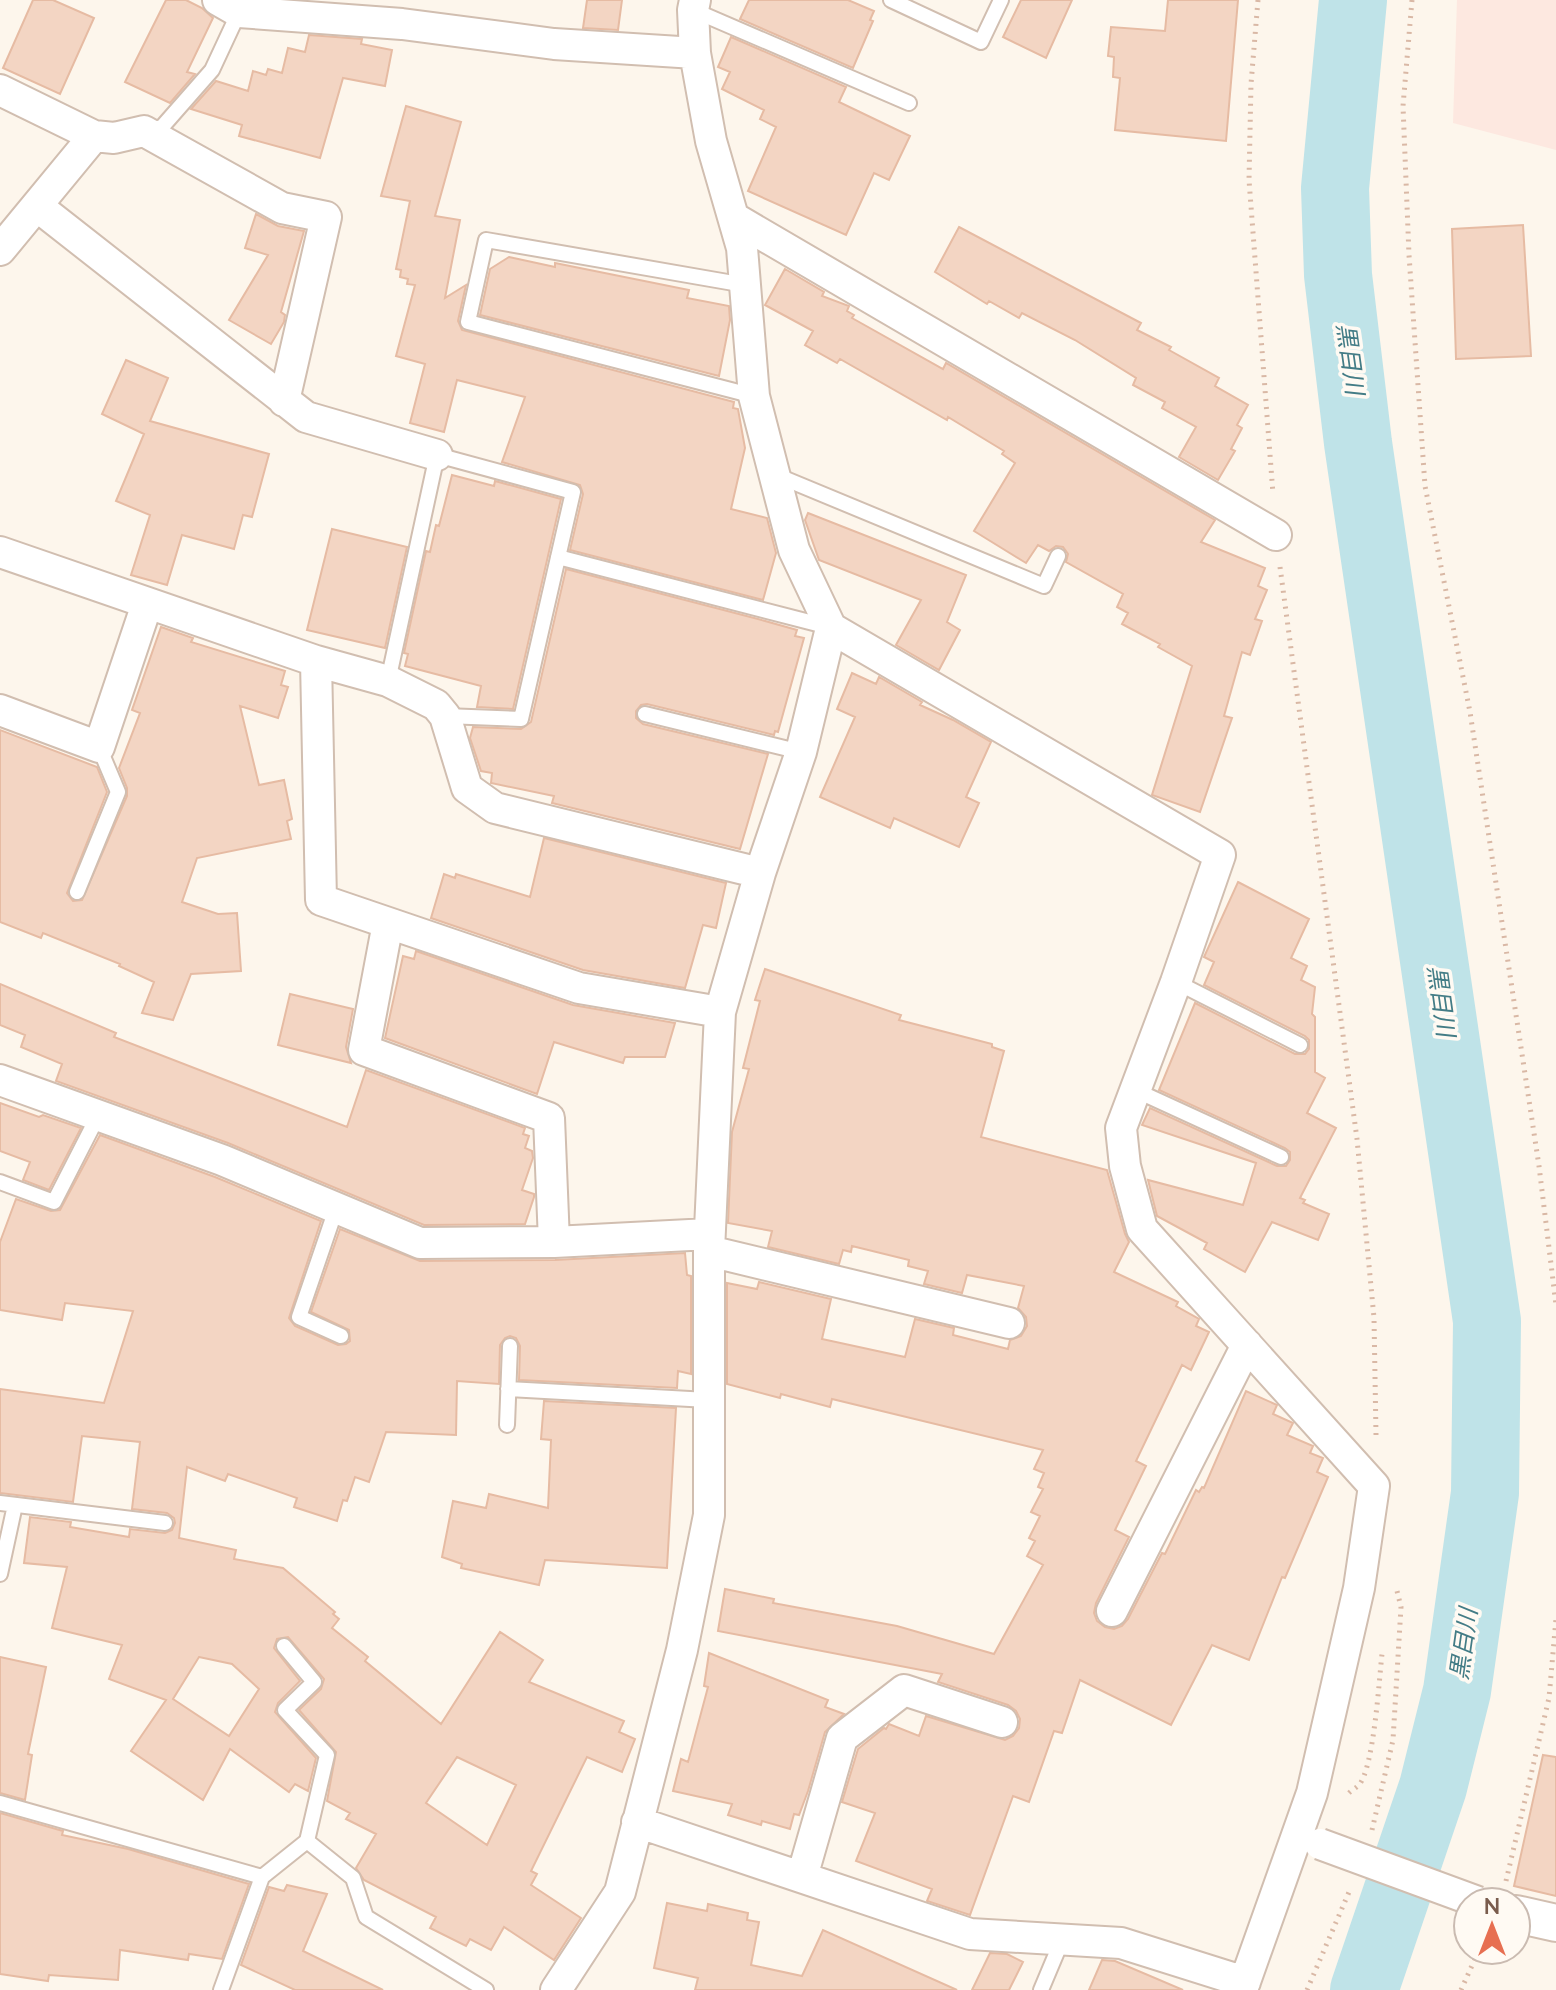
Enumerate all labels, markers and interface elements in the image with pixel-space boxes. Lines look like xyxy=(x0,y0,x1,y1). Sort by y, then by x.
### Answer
water label: 黒目川 xyxy=(1329,321,1371,400)
water label: 黒目川 xyxy=(1420,963,1462,1042)
water label: 黒目川 xyxy=(1443,1603,1485,1682)
north arrow xyxy=(1452,1886,1532,1966)
text: N xyxy=(1484,1892,1500,1922)

